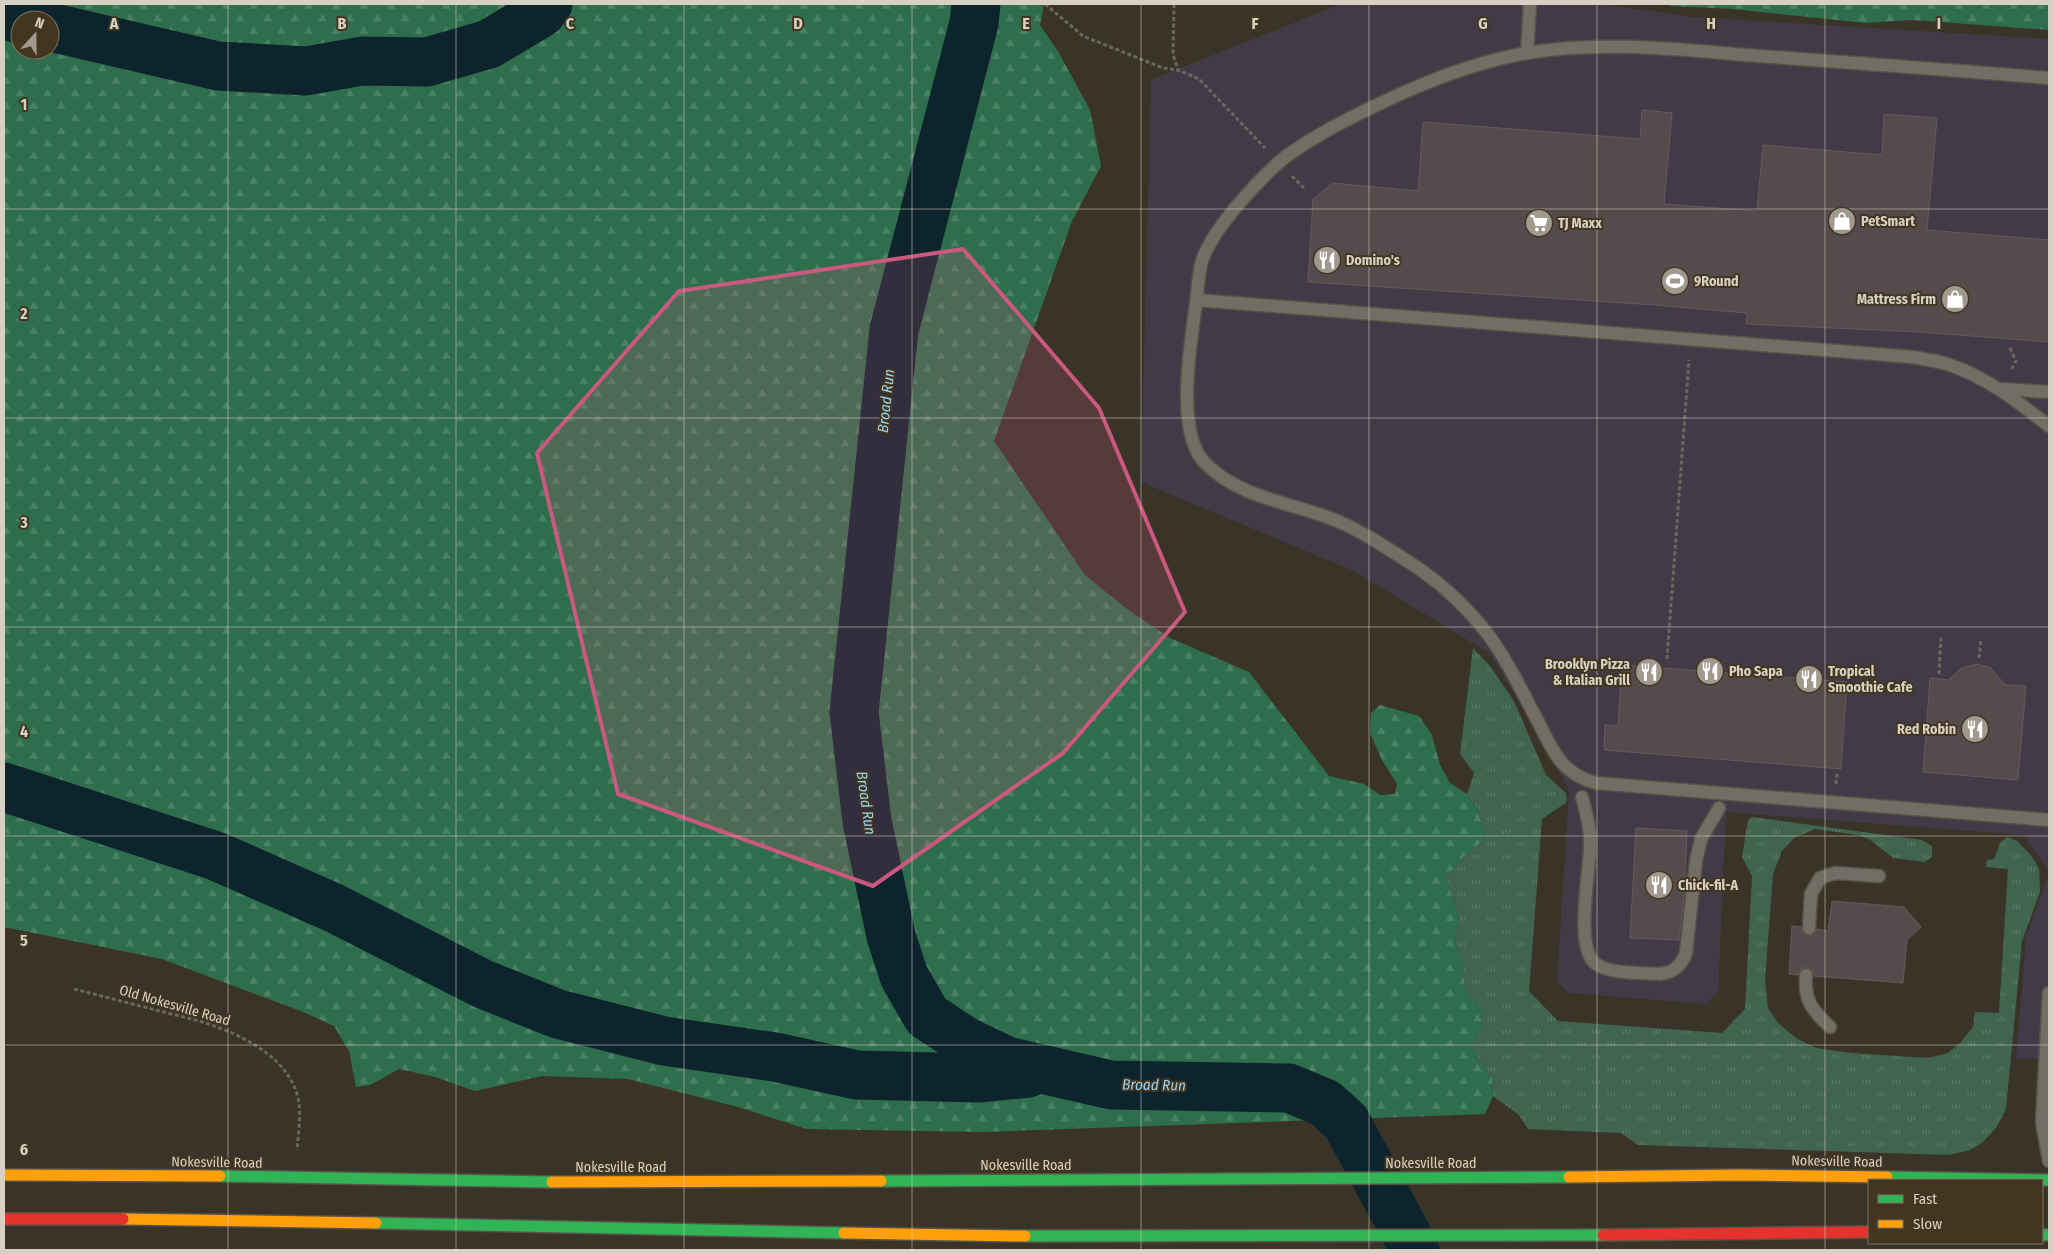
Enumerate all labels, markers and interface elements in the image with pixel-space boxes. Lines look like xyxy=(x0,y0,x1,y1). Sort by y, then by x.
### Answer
north arrow xyxy=(10,10,60,60)
text: N xyxy=(33,14,46,33)
text: A xyxy=(109,14,119,33)
text: B xyxy=(338,14,347,33)
text: C xyxy=(566,14,575,33)
text: D xyxy=(793,14,803,33)
text: E xyxy=(1022,14,1030,33)
text: F xyxy=(1251,14,1259,33)
text: G xyxy=(1478,14,1488,33)
text: H xyxy=(1706,14,1716,33)
text: I xyxy=(1937,14,1941,33)
text: 1 xyxy=(21,95,27,114)
shop icon: PetSmart xyxy=(1827,206,1857,236)
supermarket icon: TJ Maxx xyxy=(1524,208,1554,238)
place label: PetSmart xyxy=(1861,213,1916,230)
place label: TJ Maxx xyxy=(1558,215,1602,232)
restaurant icon: Domino's xyxy=(1312,245,1342,275)
place label: Domino's xyxy=(1346,252,1400,269)
sports icon: 9Round xyxy=(1660,266,1690,296)
place label: 9Round xyxy=(1694,273,1739,290)
shop icon: Mattress Firm xyxy=(1940,284,1970,314)
place label: Mattress Firm xyxy=(1857,291,1936,308)
text: 2 xyxy=(19,304,28,323)
water label: Broad Run xyxy=(874,368,898,434)
text: 3 xyxy=(19,513,28,532)
place label: Brooklyn Pizza & Italian Grill xyxy=(1545,656,1630,689)
restaurant icon: Pho Sapa xyxy=(1695,656,1725,686)
restaurant icon: Brooklyn Pizza & Italian Grill xyxy=(1634,657,1664,687)
place label: Pho Sapa xyxy=(1729,663,1783,680)
place label: Tropical Smoothie Cafe xyxy=(1828,663,1913,696)
restaurant icon: Tropical Smoothie Cafe xyxy=(1794,664,1824,694)
restaurant icon: Red Robin xyxy=(1960,714,1990,744)
place label: Red Robin xyxy=(1897,721,1956,738)
text: 4 xyxy=(20,722,28,741)
water label: Broad Run xyxy=(853,770,879,836)
restaurant icon: Chick-fil-A xyxy=(1644,870,1674,900)
place label: Chick-fil-A xyxy=(1678,877,1738,894)
text: 5 xyxy=(20,931,28,950)
street label: Old Nokesville Road xyxy=(117,982,232,1029)
water label: Broad Run xyxy=(1122,1075,1186,1095)
text: 6 xyxy=(20,1140,28,1159)
street label: Nokesville Road xyxy=(1791,1152,1883,1171)
street label: Nokesville Road xyxy=(171,1153,263,1172)
street label: Nokesville Road xyxy=(1385,1155,1477,1172)
street label: Nokesville Road xyxy=(980,1157,1072,1174)
street label: Nokesville Road xyxy=(575,1159,667,1176)
legend xyxy=(1868,1179,2043,1244)
text: Fast xyxy=(1913,1190,1937,1208)
text: Slow xyxy=(1913,1215,1942,1233)

